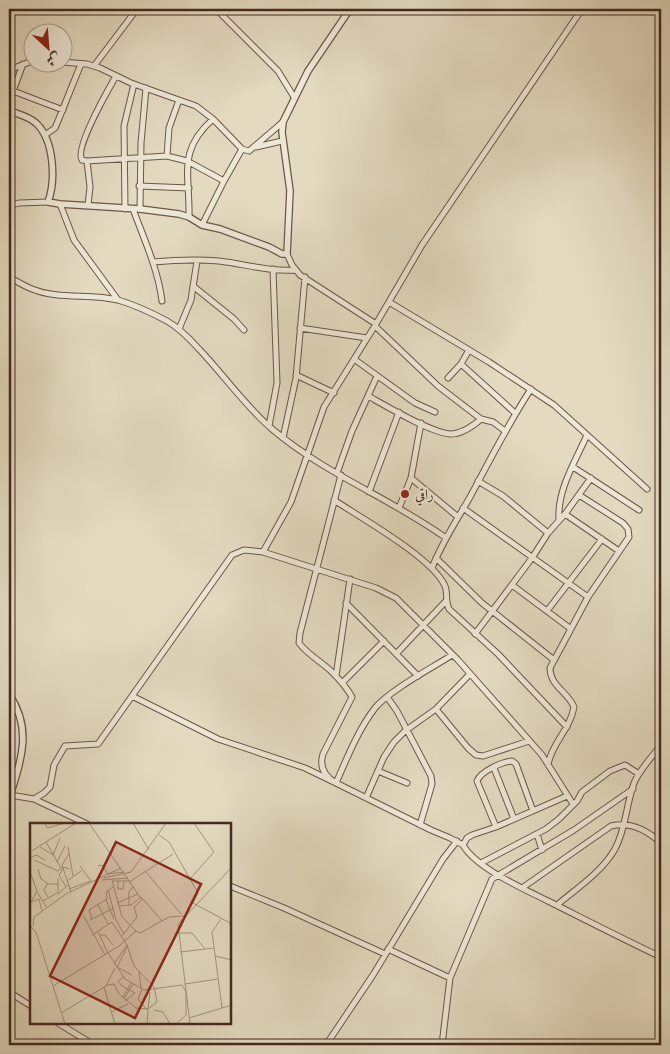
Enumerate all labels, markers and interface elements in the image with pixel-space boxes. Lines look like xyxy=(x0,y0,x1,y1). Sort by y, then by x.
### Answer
north arrow xyxy=(22,22,72,72)
text: ش xyxy=(43,49,64,71)
place label: راقي xyxy=(415,485,434,506)
marker: راقي xyxy=(399,488,411,500)
inset map xyxy=(30,823,231,1024)

